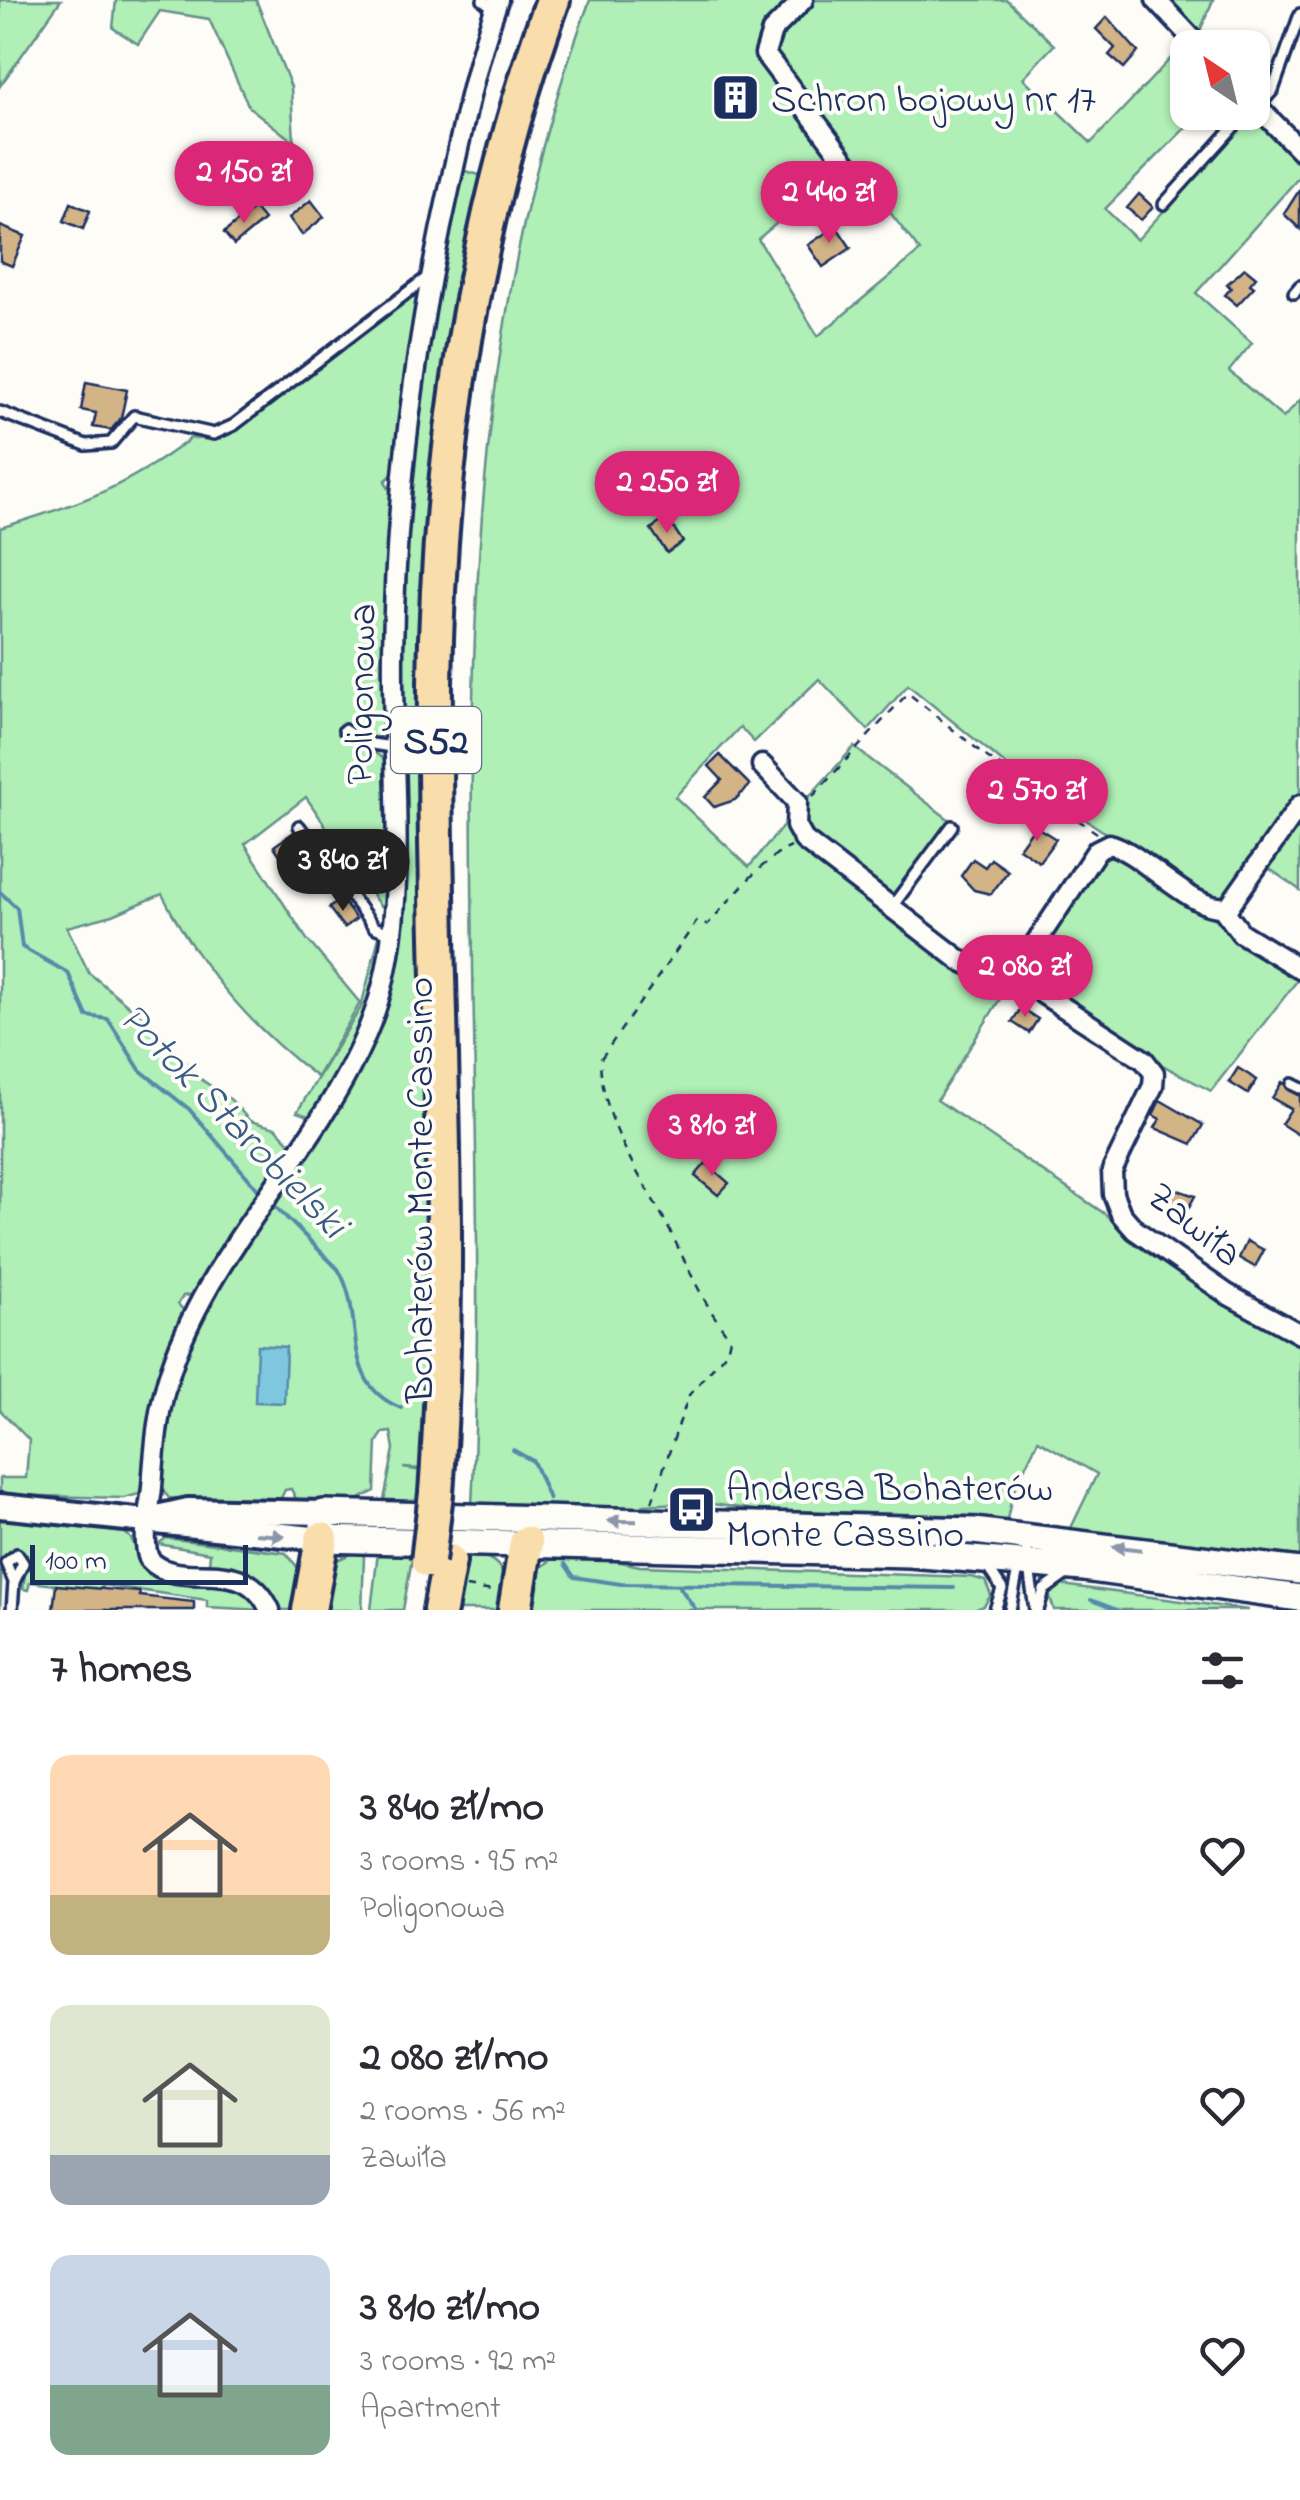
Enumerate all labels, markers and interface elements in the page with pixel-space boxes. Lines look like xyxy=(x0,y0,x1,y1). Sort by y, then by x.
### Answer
north arrow xyxy=(1170,30,1270,130)
map controls xyxy=(1170,30,1270,130)
building icon: Schron bojowy nr 17 xyxy=(710,71,762,123)
place label: Schron bojowy nr 17 xyxy=(771,72,1096,131)
pin: 2 150 zł xyxy=(141,141,347,226)
text: 2 150 zł xyxy=(197,150,291,197)
pin: 2 440 zł xyxy=(726,161,932,246)
text: 2 440 zł xyxy=(783,170,875,217)
pin: 2 250 zł xyxy=(564,451,770,536)
text: 2 250 zł xyxy=(617,460,717,507)
street label: Poligonowa xyxy=(332,603,395,785)
road number: S52 xyxy=(391,707,481,773)
pin: 2 570 zł xyxy=(934,759,1140,844)
text: 2 570 zł xyxy=(988,768,1086,815)
pin: 3 840 zł xyxy=(240,829,446,914)
text: 3 840 zł xyxy=(299,838,387,885)
pin: 2 080 zł xyxy=(922,935,1128,1020)
text: 2 080 zł xyxy=(979,944,1071,991)
street label: Bohaterów Monte Cassino xyxy=(393,977,452,1404)
water label: Potok Starobielski xyxy=(103,990,363,1256)
pin: 3 810 zł xyxy=(609,1094,815,1179)
text: 3 810 zł xyxy=(669,1103,755,1150)
street label: Zawiła xyxy=(1132,1169,1254,1284)
place label: Andersa Bohaterów Monte Cassino xyxy=(726,1461,1053,1566)
bus stop icon: Andersa Bohaterów Monte Cassino xyxy=(665,1483,717,1535)
one-way arrow xyxy=(605,1512,637,1528)
one-way arrow xyxy=(255,1527,286,1543)
one-way arrow xyxy=(1110,1539,1142,1555)
scale bar xyxy=(30,1540,248,1584)
text: 100 m xyxy=(45,1542,107,1583)
text: 7 homes xyxy=(50,1640,192,1701)
icon: filters xyxy=(1195,1643,1250,1698)
text: 3 840 zł/mo xyxy=(360,1778,544,1839)
icon: home xyxy=(130,1795,250,1915)
icon: heart xyxy=(1195,1828,1250,1883)
text: 3 rooms · 95 m² xyxy=(360,1839,559,1886)
text: Poligonowa xyxy=(360,1886,505,1933)
text: 2 080 zł/mo xyxy=(360,2028,549,2089)
icon: home xyxy=(130,2045,250,2165)
icon: heart xyxy=(1195,2078,1250,2133)
text: 2 rooms · 56 m² xyxy=(360,2089,566,2136)
text: Zawiła xyxy=(360,2136,447,2183)
text: 3 810 zł/mo xyxy=(360,2278,540,2339)
icon: home xyxy=(130,2295,250,2415)
icon: heart xyxy=(1195,2328,1250,2383)
text: 3 rooms · 92 m² xyxy=(360,2339,556,2386)
text: Apartment xyxy=(360,2386,501,2433)

